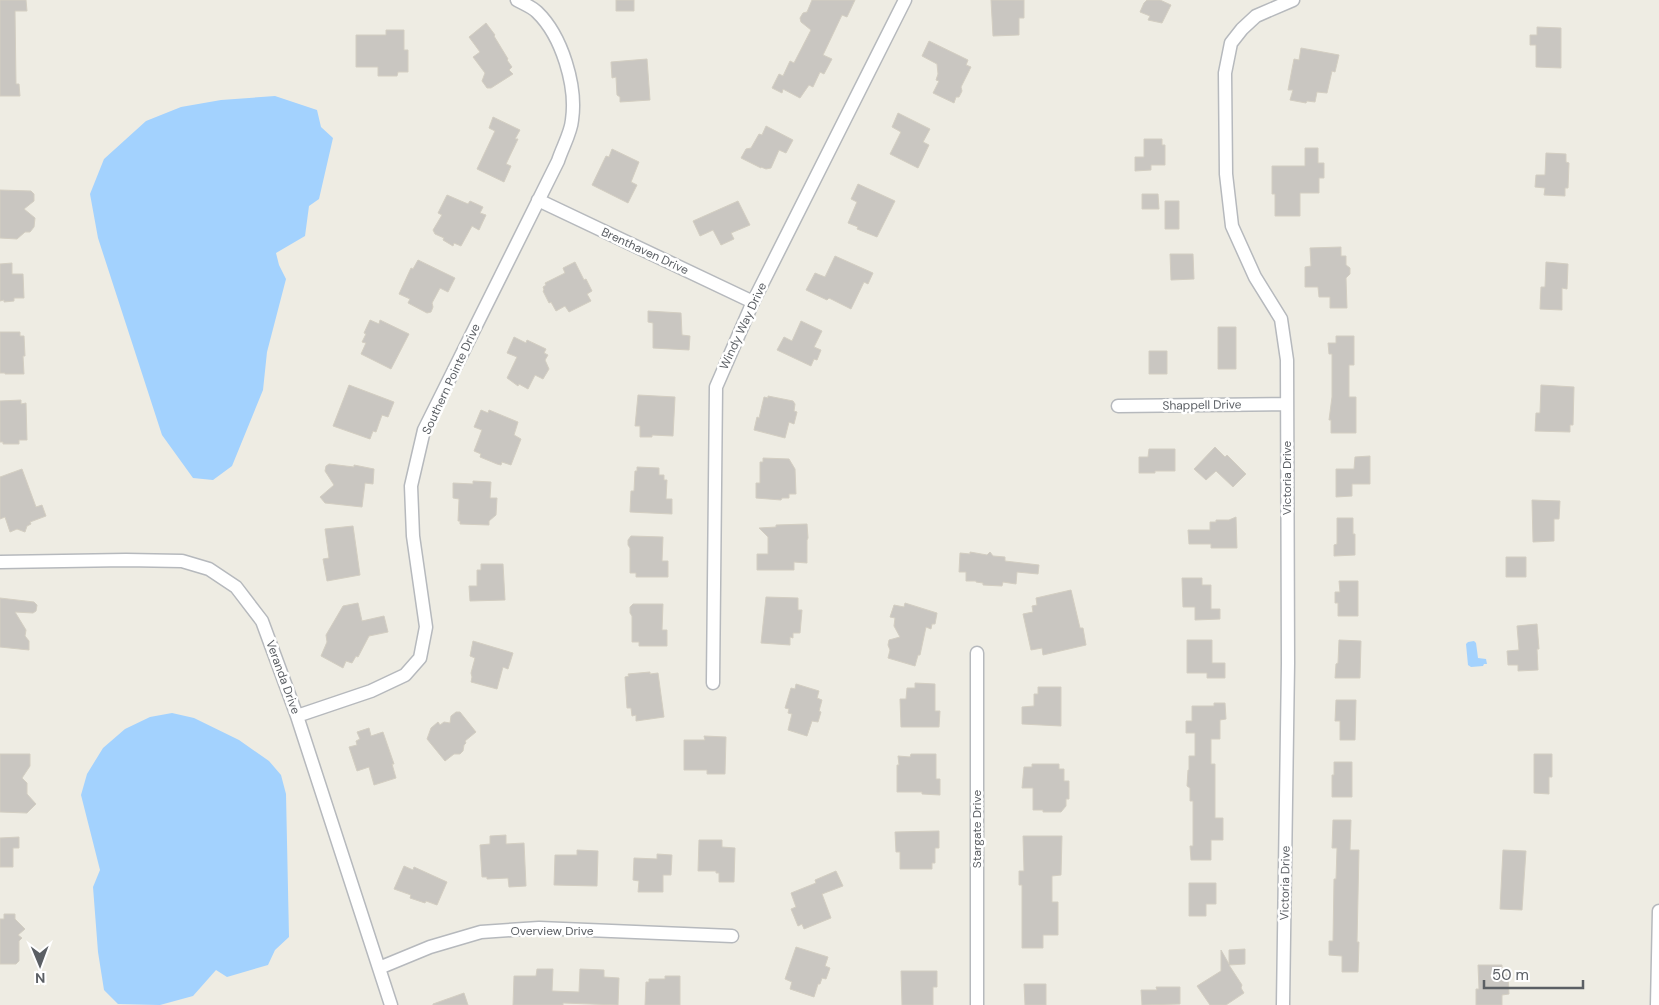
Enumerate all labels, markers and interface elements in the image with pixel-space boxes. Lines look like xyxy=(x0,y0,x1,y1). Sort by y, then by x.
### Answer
street label: Brenthaven Drive xyxy=(599,224,691,278)
street label: Windy Way Drive xyxy=(716,280,770,372)
street label: Southern Pointe Drive xyxy=(418,321,484,437)
street label: Shappell Drive xyxy=(1162,396,1242,414)
street label: Victoria Drive xyxy=(1279,440,1295,515)
street label: Veranda Drive xyxy=(262,638,304,716)
street label: Stargate Drive xyxy=(969,790,985,868)
street label: Victoria Drive xyxy=(1276,845,1294,920)
street label: Overview Drive xyxy=(510,923,594,939)
north arrow xyxy=(15,940,65,990)
scale bar xyxy=(1484,958,1583,990)
text: 50 m xyxy=(1492,965,1529,985)
text: N xyxy=(35,969,45,987)

